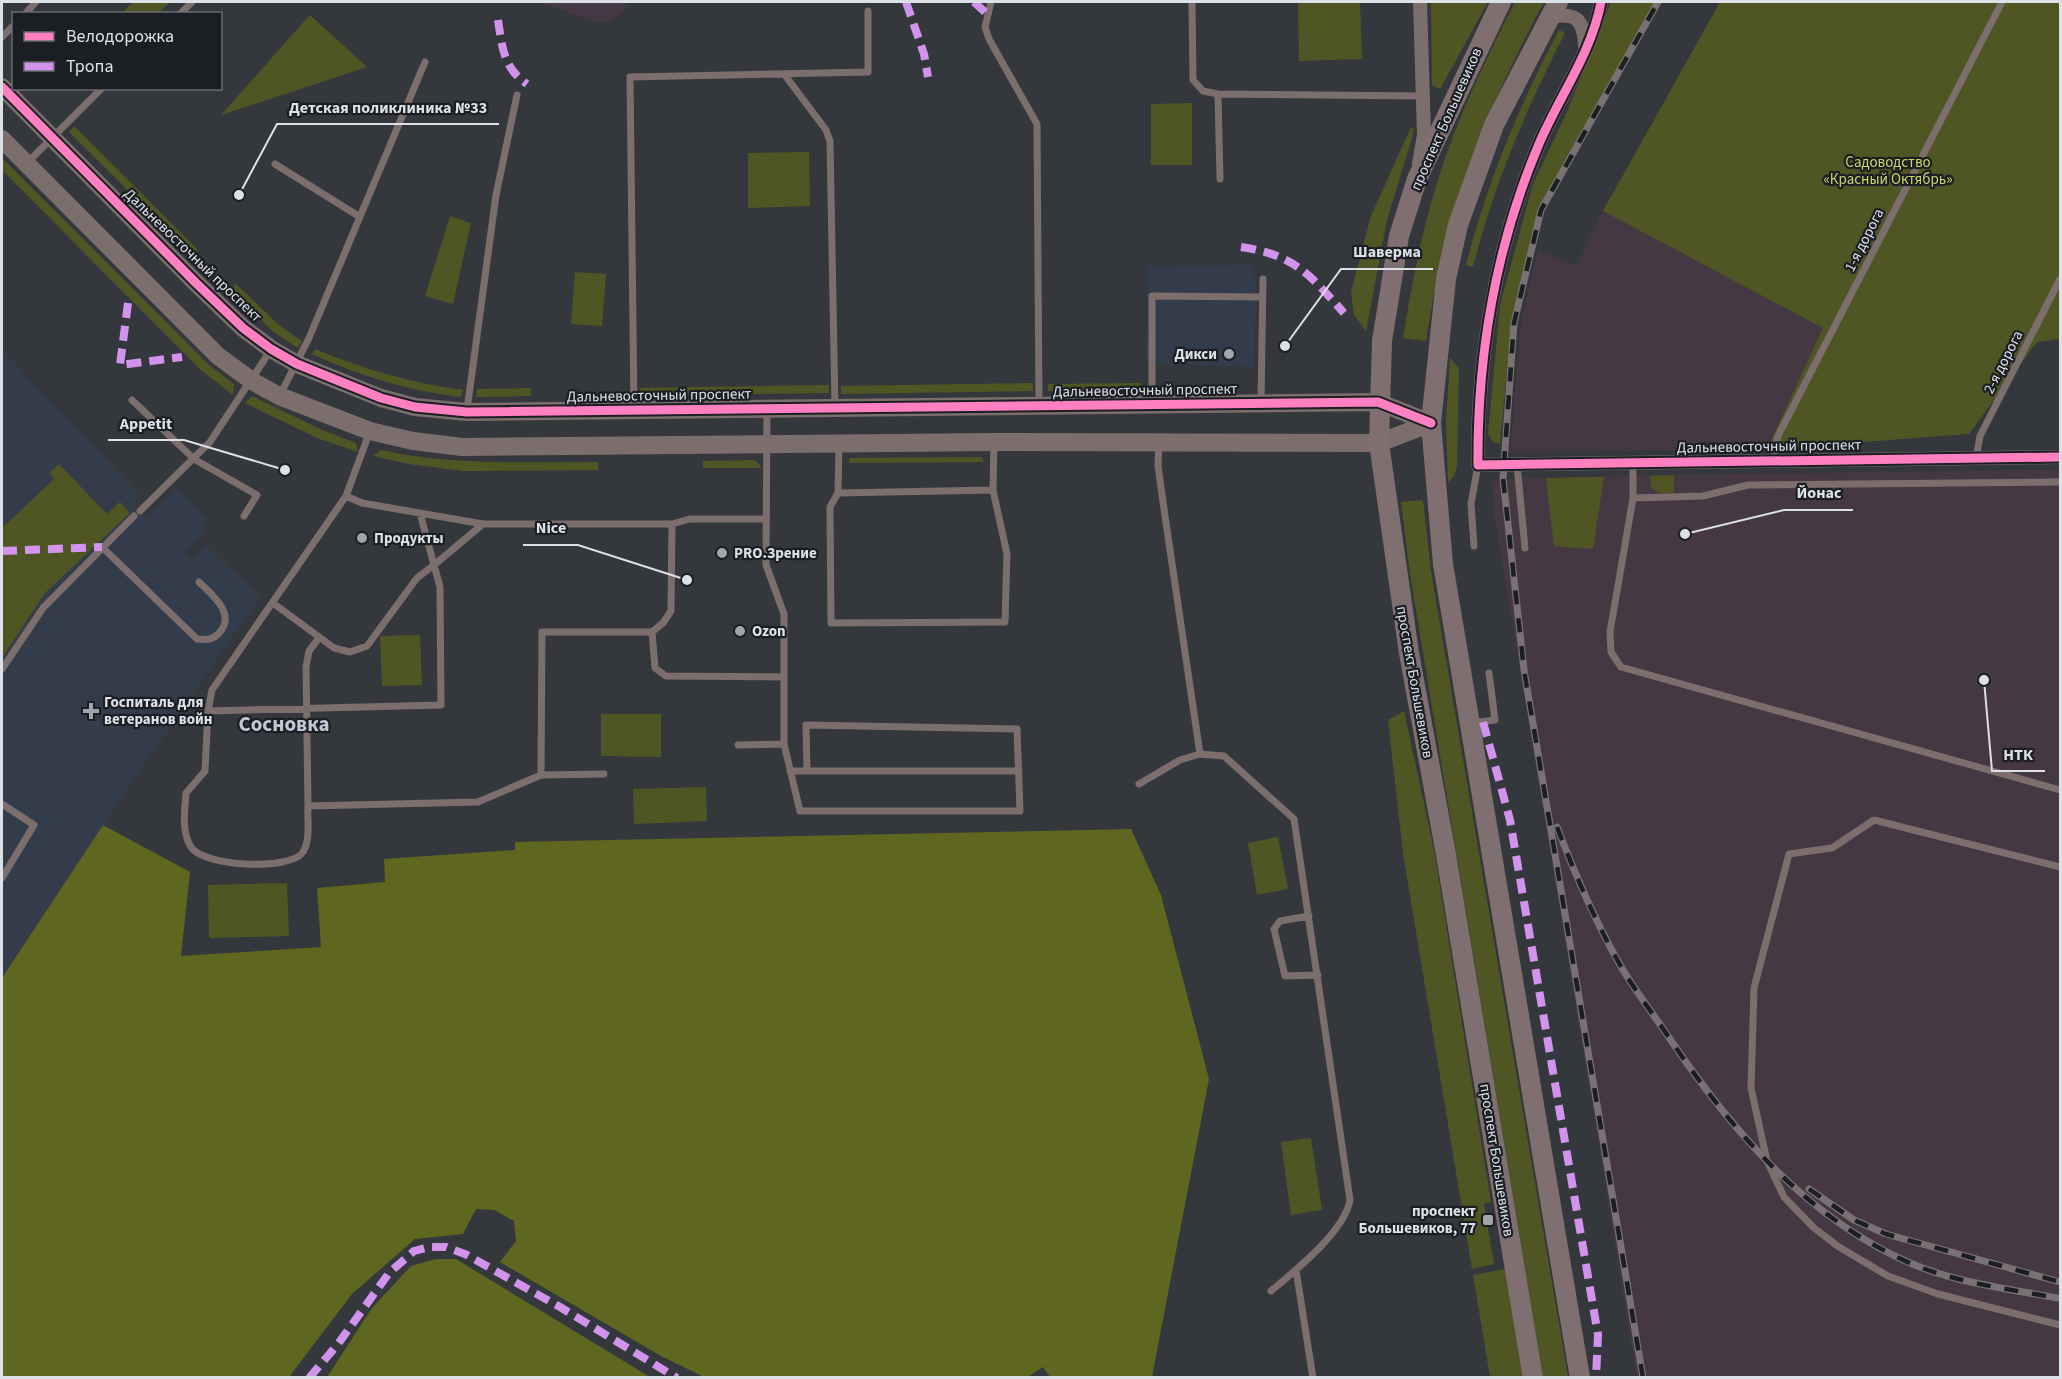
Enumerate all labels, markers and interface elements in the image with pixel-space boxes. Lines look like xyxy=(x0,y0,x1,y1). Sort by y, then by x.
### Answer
legend xyxy=(12,12,222,90)
text: Велодорожка xyxy=(66,24,174,49)
street label: проспект Большевиков xyxy=(1405,44,1488,194)
text: Тропа xyxy=(66,54,114,79)
callout: Детская поликлиника №33 xyxy=(277,90,499,124)
text: Детская поликлиника №33 xyxy=(289,97,487,119)
park label: Садоводство «Красный Октябрь» xyxy=(1823,152,1953,190)
street label: Дальневосточный проспект xyxy=(119,184,266,327)
street label: 1-я дорога xyxy=(1840,205,1889,276)
callout: Шаверма xyxy=(1341,235,1433,269)
text: Шаверма xyxy=(1353,241,1421,263)
street label: 2-я дорога xyxy=(1979,327,2028,398)
place label: Дикси xyxy=(1174,344,1217,365)
marker: Дикси xyxy=(1222,347,1236,361)
street label: Дальневосточный проспект xyxy=(1052,378,1238,403)
street label: Дальневосточный проспект xyxy=(566,383,752,408)
callout: Appetit xyxy=(108,406,184,440)
text: Appetit xyxy=(119,413,172,435)
street label: Дальневосточный проспект xyxy=(1676,434,1862,459)
callout: Йонас xyxy=(1784,476,1853,510)
text: Йонас xyxy=(1797,482,1842,504)
callout: Nice xyxy=(523,511,578,545)
text: Nice xyxy=(536,517,566,539)
place label: Продукты xyxy=(374,528,444,549)
marker: Продукты xyxy=(355,531,369,545)
place label: PRO.Зрение xyxy=(734,543,817,564)
marker: PRO.Зрение xyxy=(715,546,729,560)
street label: проспект Большевиков xyxy=(1391,604,1438,760)
place label: Ozon xyxy=(752,621,786,642)
marker: Ozon xyxy=(733,624,747,638)
place label: Госпиталь для ветеранов войн xyxy=(104,692,212,730)
marker: Госпиталь для ветеранов войн xyxy=(82,702,100,720)
district label: Сосновка xyxy=(238,709,330,739)
callout: НТК xyxy=(1992,737,2045,771)
text: НТК xyxy=(2003,744,2033,766)
street label: проспект Большевиков xyxy=(1474,1082,1519,1238)
place label: проспект Большевиков, 77 xyxy=(1358,1201,1476,1239)
marker: проспект Большевиков, 77 xyxy=(1481,1213,1495,1227)

